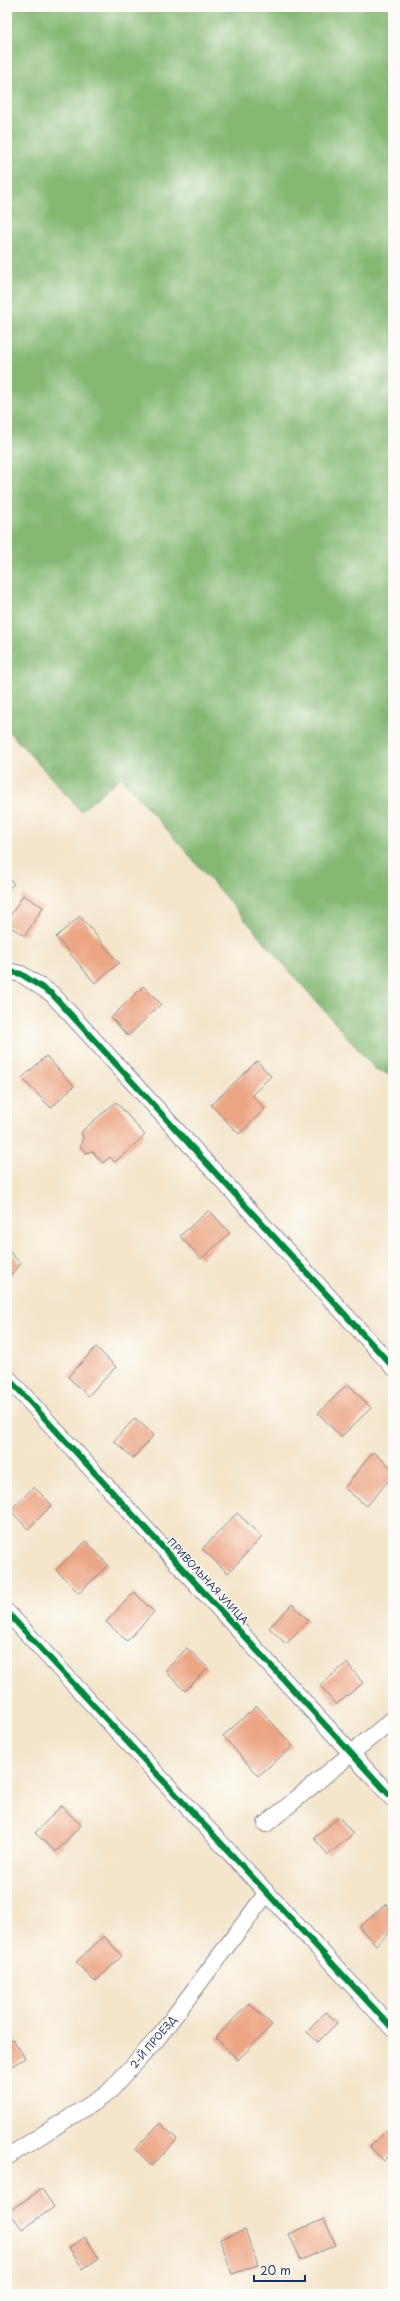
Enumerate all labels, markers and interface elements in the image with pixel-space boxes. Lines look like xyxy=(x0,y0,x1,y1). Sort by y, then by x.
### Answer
street label: ПРИВОЛЬНАЯ УЛИЦА xyxy=(164,1534,253,1627)
street label: 2-Й ПРОЕЗД xyxy=(126,2012,179,2071)
scale bar xyxy=(254,2257,305,2283)
text: 20 m xyxy=(260,2261,291,2279)

